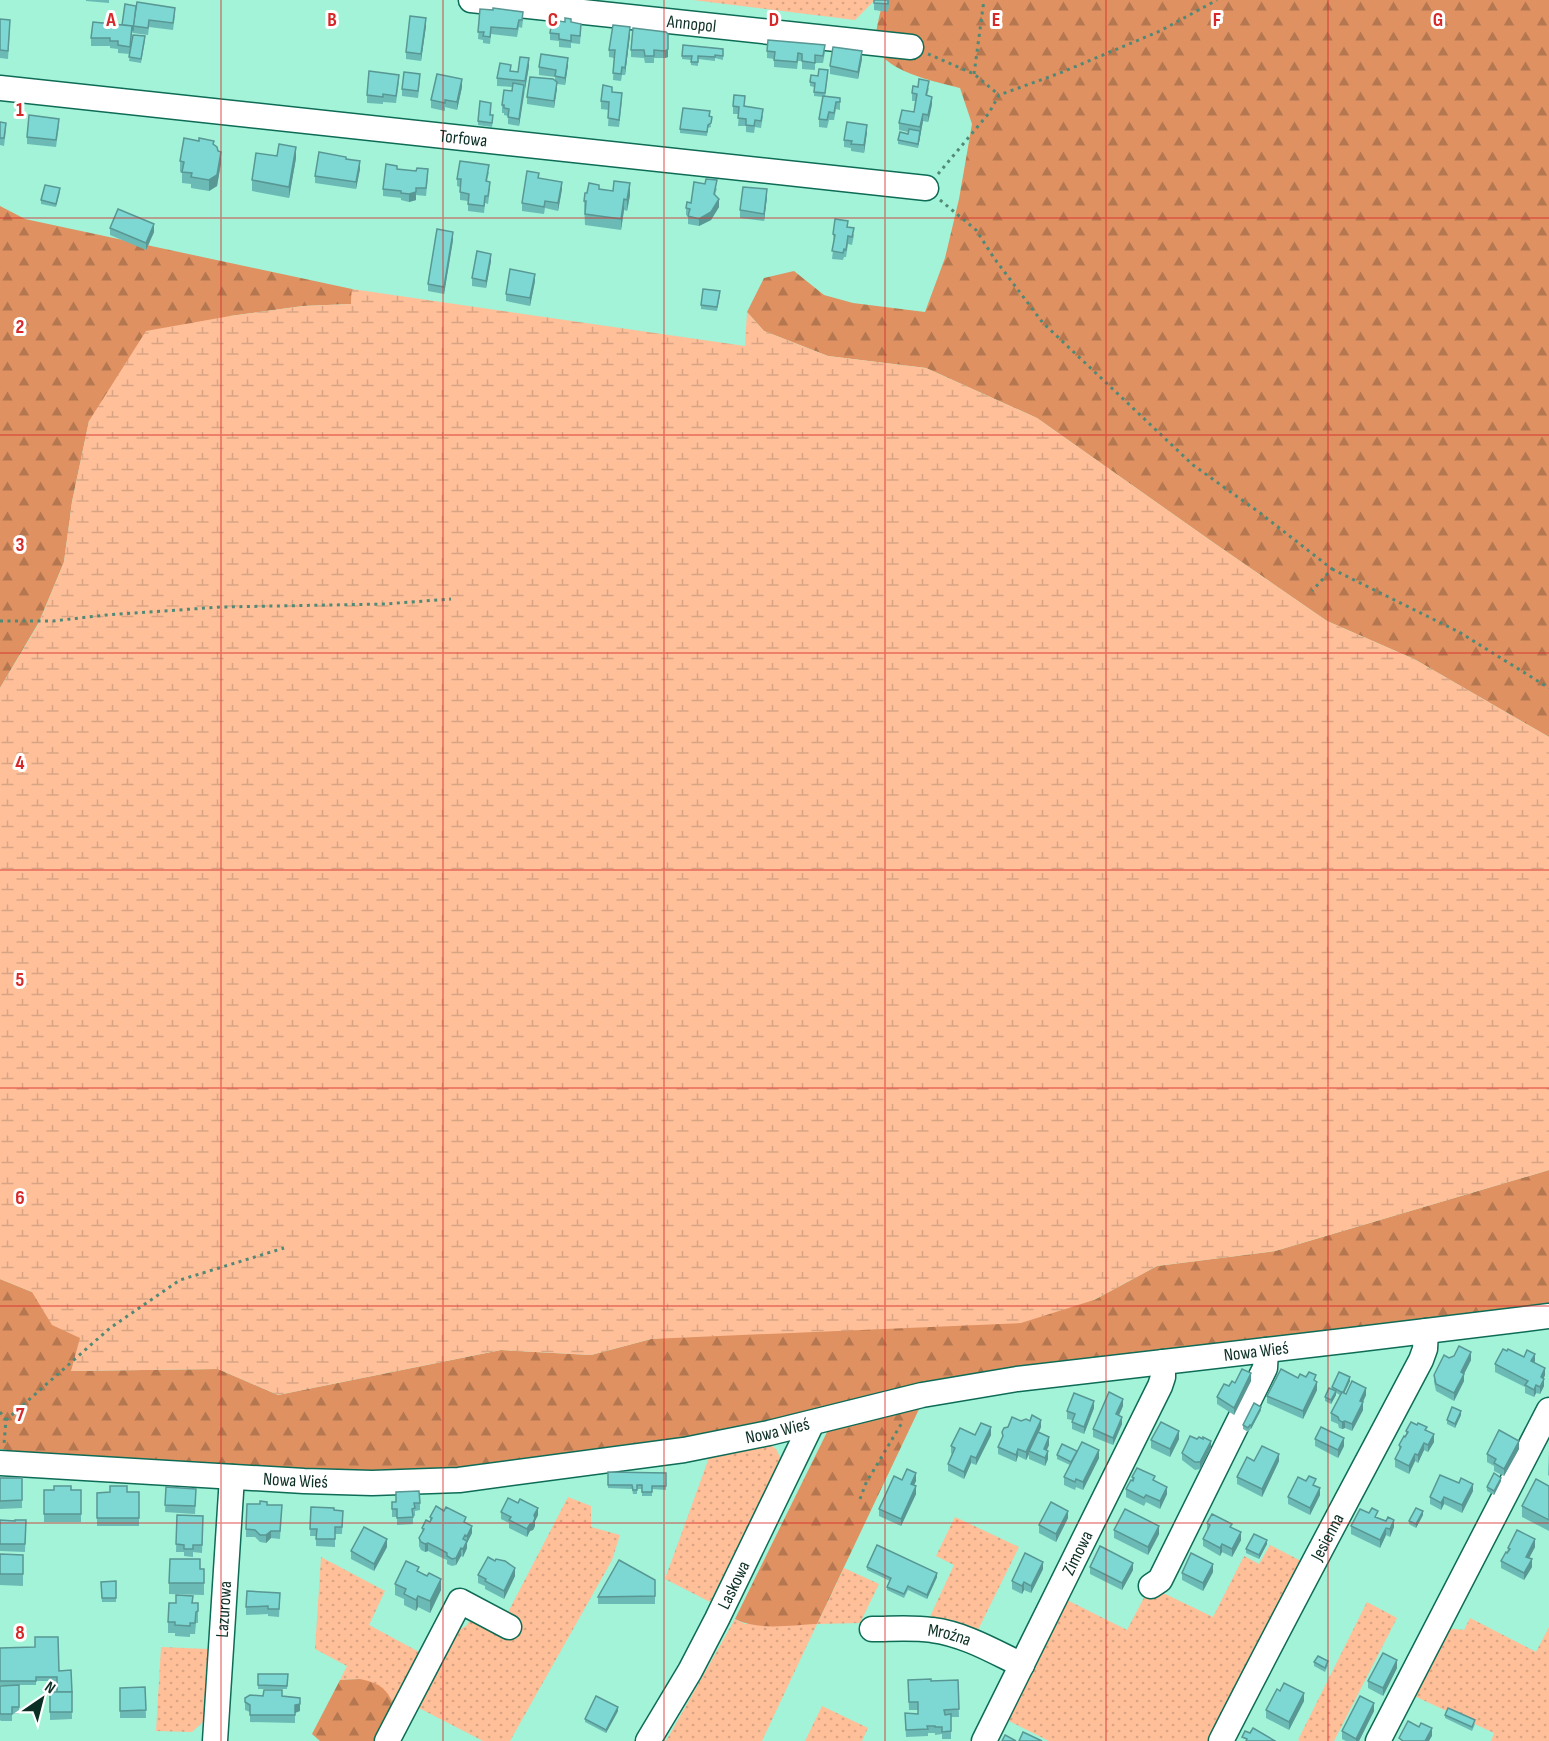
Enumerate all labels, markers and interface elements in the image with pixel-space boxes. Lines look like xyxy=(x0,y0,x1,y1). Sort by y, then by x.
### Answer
text: A xyxy=(105,8,116,32)
text: B xyxy=(327,8,337,32)
text: C xyxy=(548,8,558,32)
text: D xyxy=(769,8,779,32)
text: E xyxy=(992,8,1000,32)
text: F xyxy=(1213,8,1221,32)
text: G xyxy=(1433,8,1443,32)
street label: Annopol xyxy=(665,10,717,37)
text: 1 xyxy=(16,98,24,122)
street label: Torfowa xyxy=(438,125,488,151)
text: 2 xyxy=(16,315,24,339)
text: 3 xyxy=(16,533,25,557)
text: 4 xyxy=(15,751,25,775)
text: 5 xyxy=(16,968,25,992)
text: 6 xyxy=(15,1186,25,1210)
street label: Nowa Wieś xyxy=(1223,1337,1290,1365)
text: 7 xyxy=(16,1403,25,1427)
street label: Nowa Wieś xyxy=(744,1413,812,1448)
street label: Nowa Wieś xyxy=(262,1468,328,1492)
street label: Jesienna xyxy=(1306,1510,1348,1565)
street label: Zimowa xyxy=(1058,1527,1097,1578)
street label: Laskowa xyxy=(713,1557,754,1612)
street label: Lazurowa xyxy=(211,1580,236,1638)
street label: Mroźna xyxy=(927,1619,974,1650)
text: 8 xyxy=(15,1621,25,1645)
north arrow xyxy=(12,1669,72,1729)
text: N xyxy=(41,1678,59,1698)

